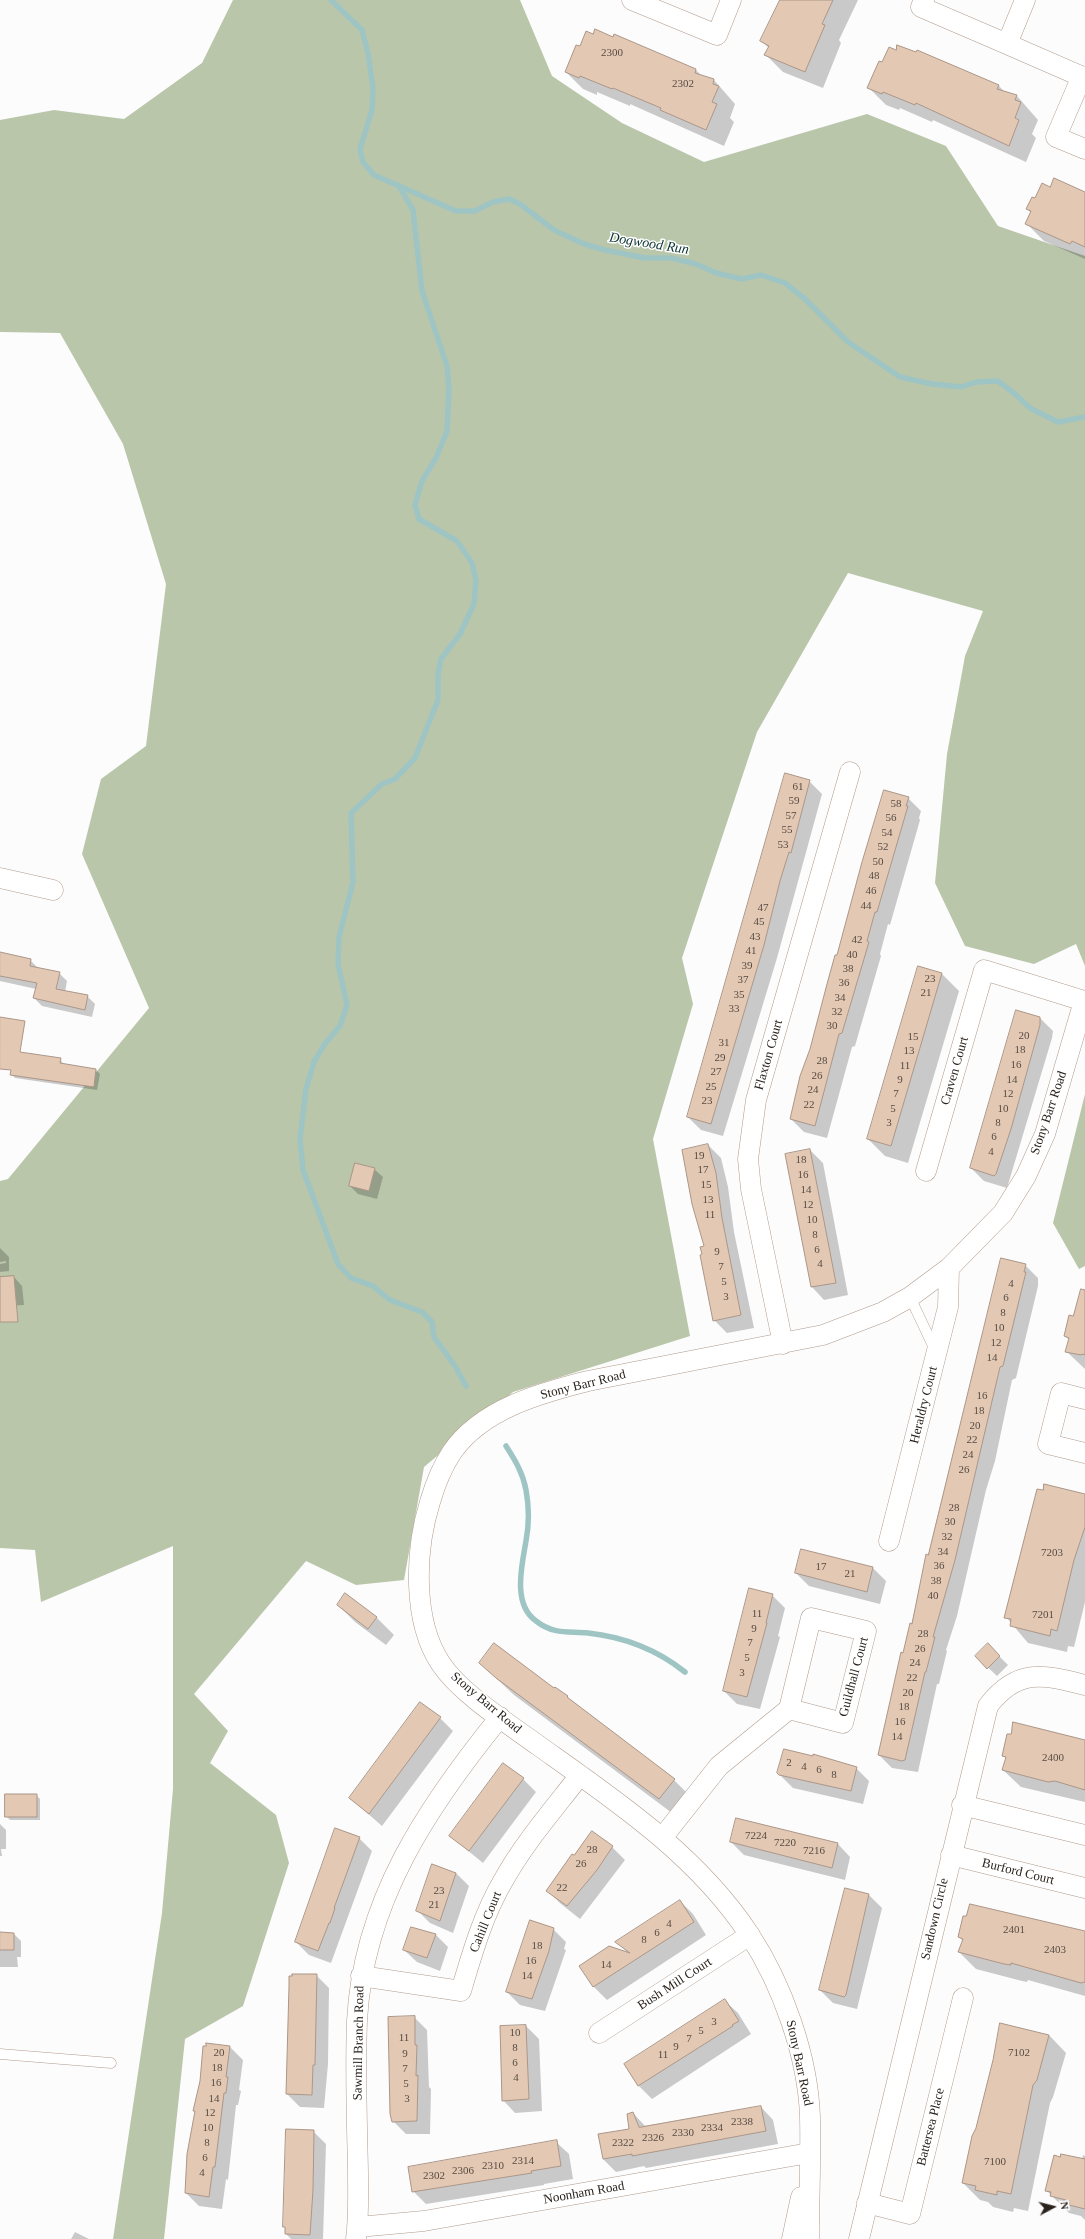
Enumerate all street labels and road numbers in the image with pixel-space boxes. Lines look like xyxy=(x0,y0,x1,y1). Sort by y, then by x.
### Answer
street label: Flaxton Court xyxy=(751,1018,787,1092)
street label: Craven Court xyxy=(938,1035,972,1107)
street label: Stony Barr Road xyxy=(1027,1069,1071,1157)
street label: Heraldry Court xyxy=(907,1365,941,1445)
street label: Stony Barr Road xyxy=(539,1367,627,1403)
street label: Guildhall Court xyxy=(836,1635,872,1719)
street label: Stony Barr Road xyxy=(448,1669,524,1737)
street label: Burford Court xyxy=(980,1855,1056,1889)
street label: Sandown Circle xyxy=(918,1877,952,1961)
street label: Cahill Court xyxy=(467,1889,505,1955)
street label: Bush Mill Court xyxy=(635,1954,715,2014)
street label: Sawmill Branch Road xyxy=(350,1985,368,2101)
street label: Stony Barr Road xyxy=(782,2019,816,2107)
street label: Battersea Place xyxy=(914,2086,948,2168)
street label: Noonham Road xyxy=(542,2178,626,2208)

